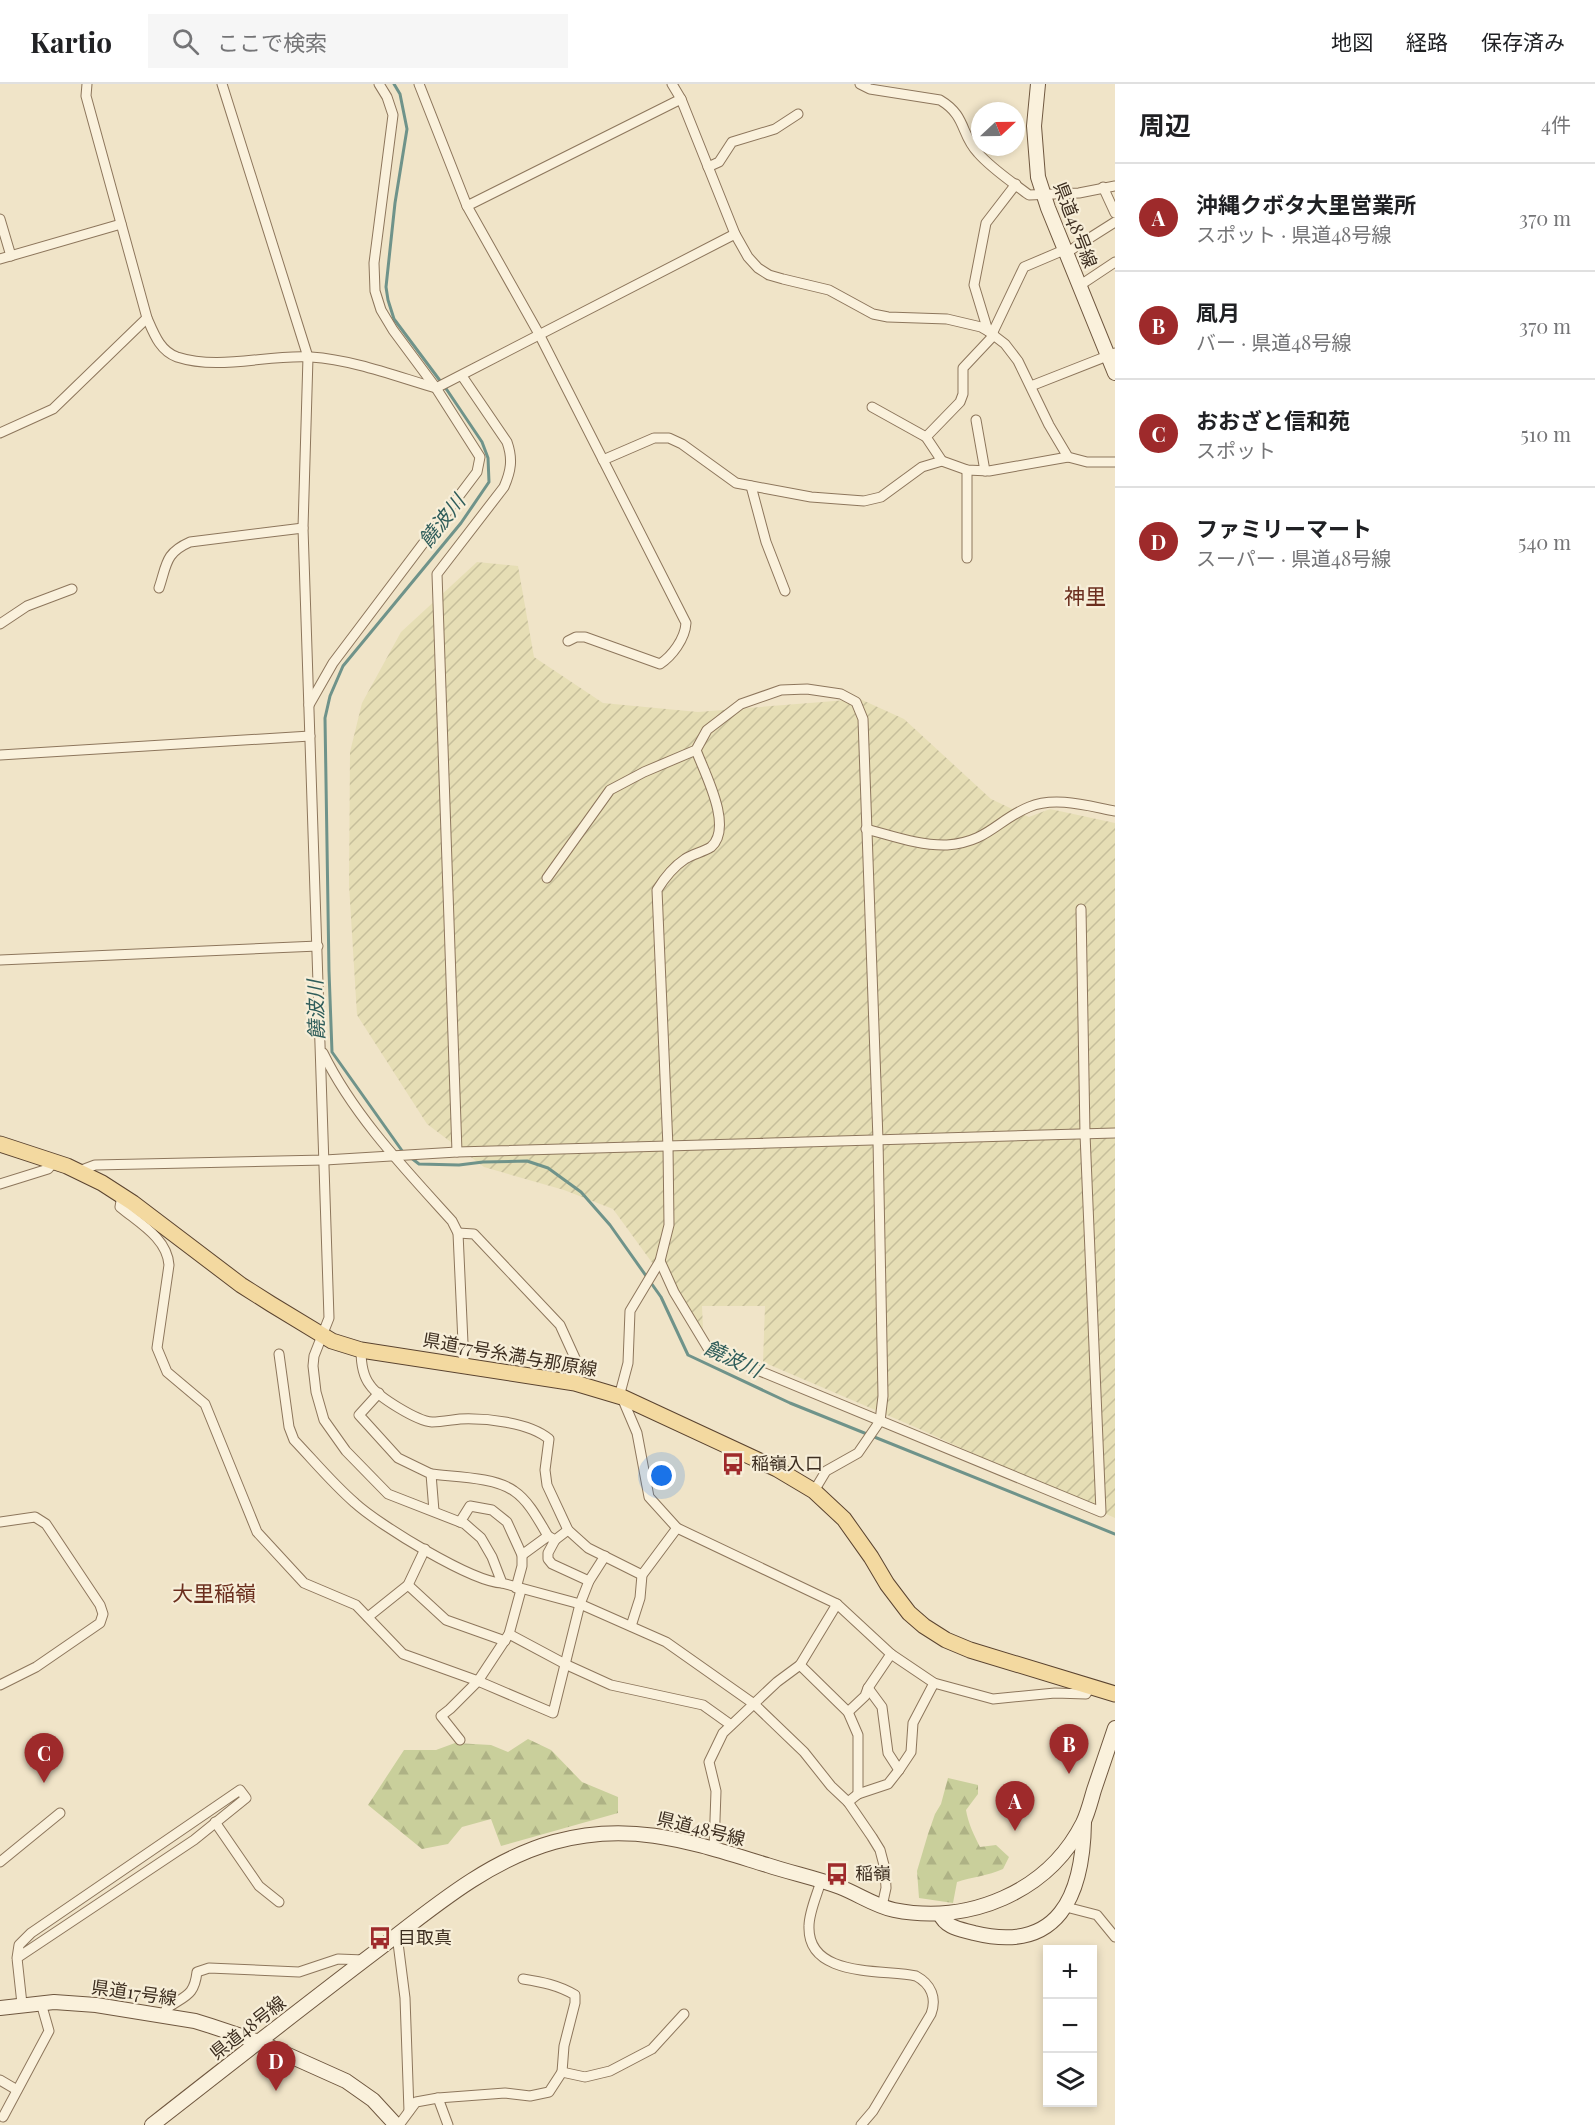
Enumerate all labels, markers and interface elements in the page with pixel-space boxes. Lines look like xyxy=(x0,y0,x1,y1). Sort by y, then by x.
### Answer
search box xyxy=(148,14,568,68)
text: Kartio xyxy=(30,23,112,60)
icon: search xyxy=(169,25,202,58)
text: ここで検索 xyxy=(217,27,327,57)
text: 地図 xyxy=(1331,27,1373,55)
text: 経路 xyxy=(1406,27,1448,55)
text: 保存済み xyxy=(1481,27,1565,55)
north arrow xyxy=(971,102,1025,156)
text: 周辺 xyxy=(1139,107,1191,142)
text: 4件 xyxy=(1541,110,1571,137)
street label: 県道48号線 xyxy=(1049,178,1103,271)
text: 沖縄クボタ大里営業所 xyxy=(1196,189,1416,219)
text: A xyxy=(1152,204,1165,231)
text: 370 m xyxy=(1519,204,1571,231)
text: スポット · 県道48号線 xyxy=(1196,220,1392,247)
text: 凮月 xyxy=(1196,297,1240,327)
text: B xyxy=(1152,312,1165,339)
text: 370 m xyxy=(1519,312,1571,339)
text: バー · 県道48号線 xyxy=(1196,328,1352,355)
text: おおざと信和苑 xyxy=(1196,405,1350,435)
text: C xyxy=(1151,420,1166,447)
text: 510 m xyxy=(1521,420,1571,447)
text: スポット xyxy=(1196,436,1276,463)
water label: 饒波川 xyxy=(412,487,471,552)
text: ファミリーマート xyxy=(1196,513,1372,543)
text: D xyxy=(1151,528,1166,555)
text: 540 m xyxy=(1518,528,1571,555)
text: スーパー · 県道48号線 xyxy=(1196,544,1391,571)
district label: 神里 xyxy=(1064,581,1106,609)
water label: 饒波川 xyxy=(300,978,329,1041)
street label: 県道77号糸満与那原線 xyxy=(421,1327,599,1381)
water label: 饒波川 xyxy=(701,1333,768,1383)
bus stop icon: 稲嶺入口 xyxy=(720,1451,746,1477)
place label: 稲嶺入口 xyxy=(751,1451,823,1475)
your location xyxy=(647,1461,676,1490)
district label: 大里稲嶺 xyxy=(172,1578,256,1606)
pin: B xyxy=(1050,1724,1088,1774)
pin: C xyxy=(24,1734,63,1783)
pin: A xyxy=(996,1782,1034,1831)
street label: 県道48号線 xyxy=(655,1805,748,1851)
bus stop icon: 稲嶺 xyxy=(824,1861,850,1887)
place label: 稲嶺 xyxy=(855,1861,891,1885)
bus stop icon: 目取真 xyxy=(367,1925,393,1951)
place label: 目取真 xyxy=(398,1925,452,1949)
map controls xyxy=(1043,1945,1097,2107)
button: + xyxy=(1043,1945,1097,1999)
street label: 県道17号線 xyxy=(90,1974,178,2010)
street label: 県道48号線 xyxy=(204,1990,290,2064)
button: − xyxy=(1043,1999,1097,2053)
pin: D xyxy=(256,2042,296,2091)
button: layers xyxy=(1043,2053,1097,2107)

